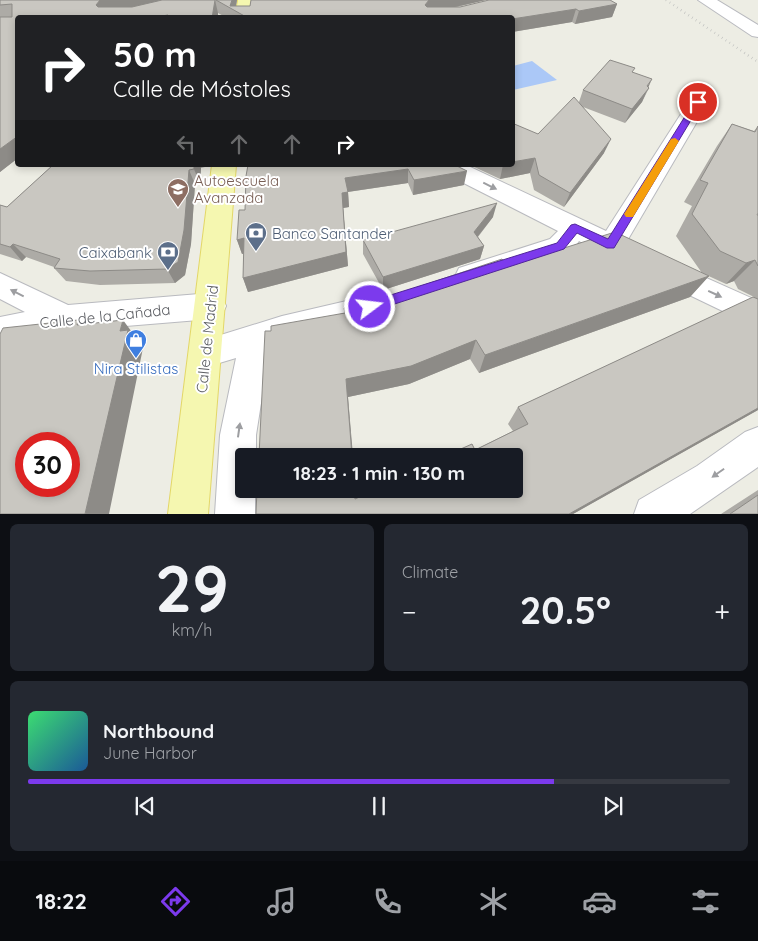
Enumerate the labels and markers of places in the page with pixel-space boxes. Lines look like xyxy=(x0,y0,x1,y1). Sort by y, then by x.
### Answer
pin xyxy=(677,81,719,123)
place label: Autoescuela Avanzada xyxy=(194,171,279,207)
school or university icon: Autoescuela Avanzada xyxy=(166,177,190,208)
bank icon: Banco Santander xyxy=(244,221,268,252)
place label: Banco Santander xyxy=(272,224,393,243)
bank icon: Caixabank xyxy=(156,240,180,271)
place label: Caixabank xyxy=(79,243,152,262)
shop icon: Nira Stilistas xyxy=(124,328,148,359)
place label: Nira Stilistas xyxy=(94,359,178,378)

